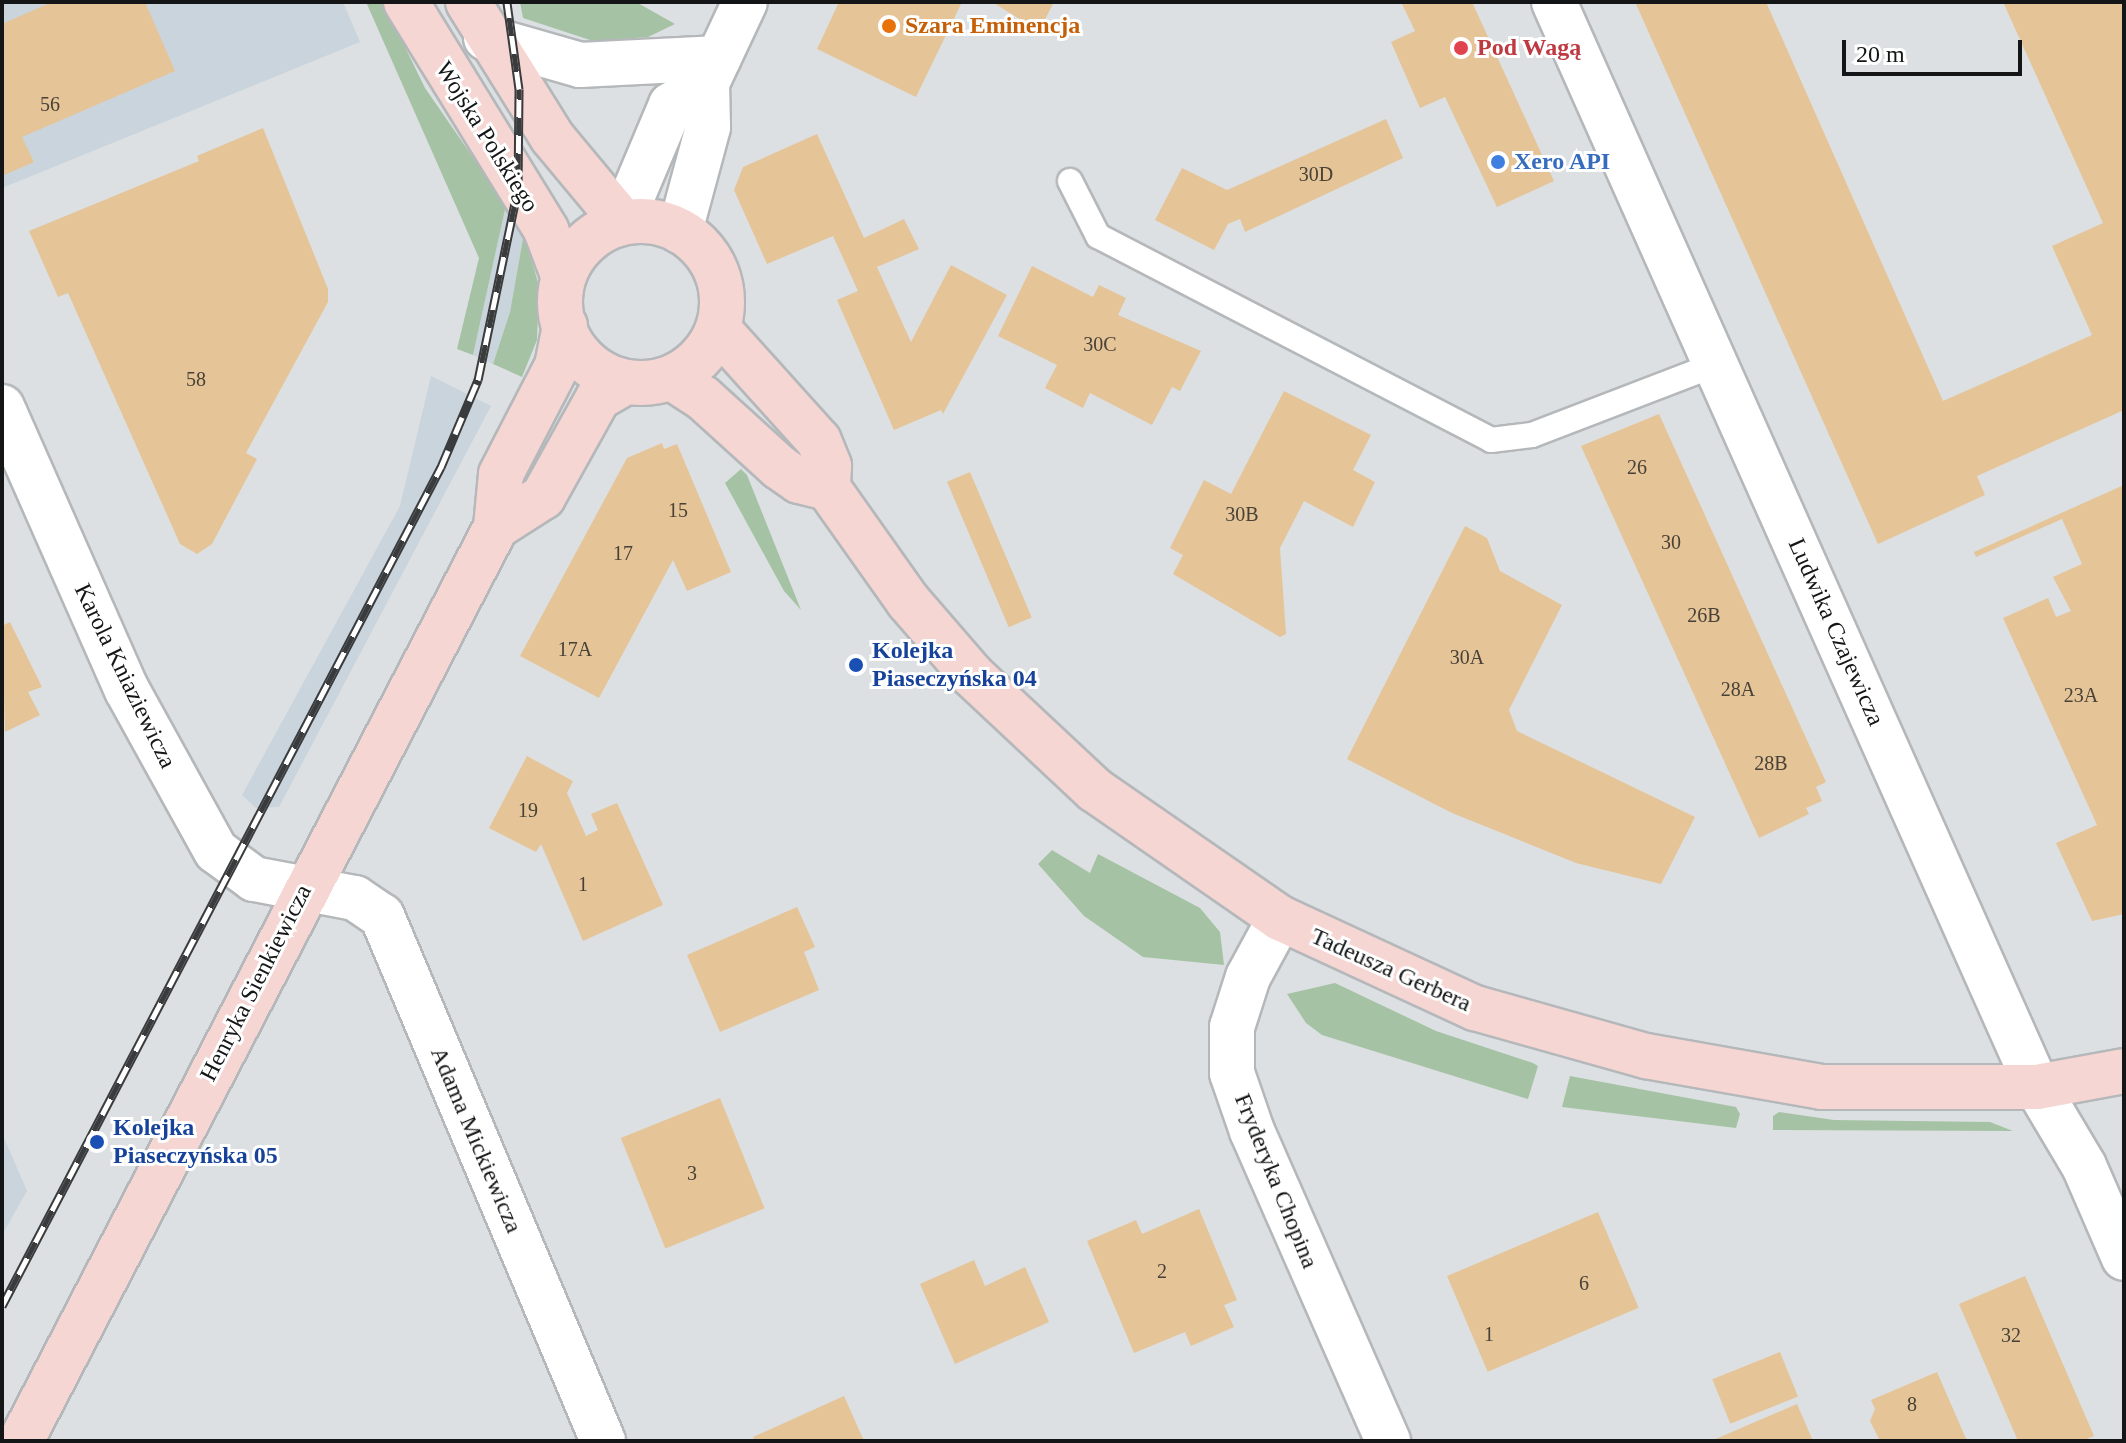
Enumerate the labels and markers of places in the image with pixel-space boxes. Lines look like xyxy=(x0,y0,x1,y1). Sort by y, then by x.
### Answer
place label: Szara Eminencja xyxy=(905,12,1080,40)
marker: Szara Eminencja xyxy=(880,17,898,35)
place label: Pod Wagą xyxy=(1477,34,1582,62)
marker: Pod Wagą xyxy=(1452,39,1470,57)
place label: Xero API xyxy=(1514,148,1612,176)
marker: Xero API xyxy=(1489,153,1507,171)
place label: Kolejka Piaseczyńska 04 xyxy=(872,637,1037,693)
marker: Kolejka Piaseczyńska 04 xyxy=(847,656,865,674)
place label: Kolejka Piaseczyńska 05 xyxy=(113,1114,278,1170)
marker: Kolejka Piaseczyńska 05 xyxy=(88,1133,106,1151)

